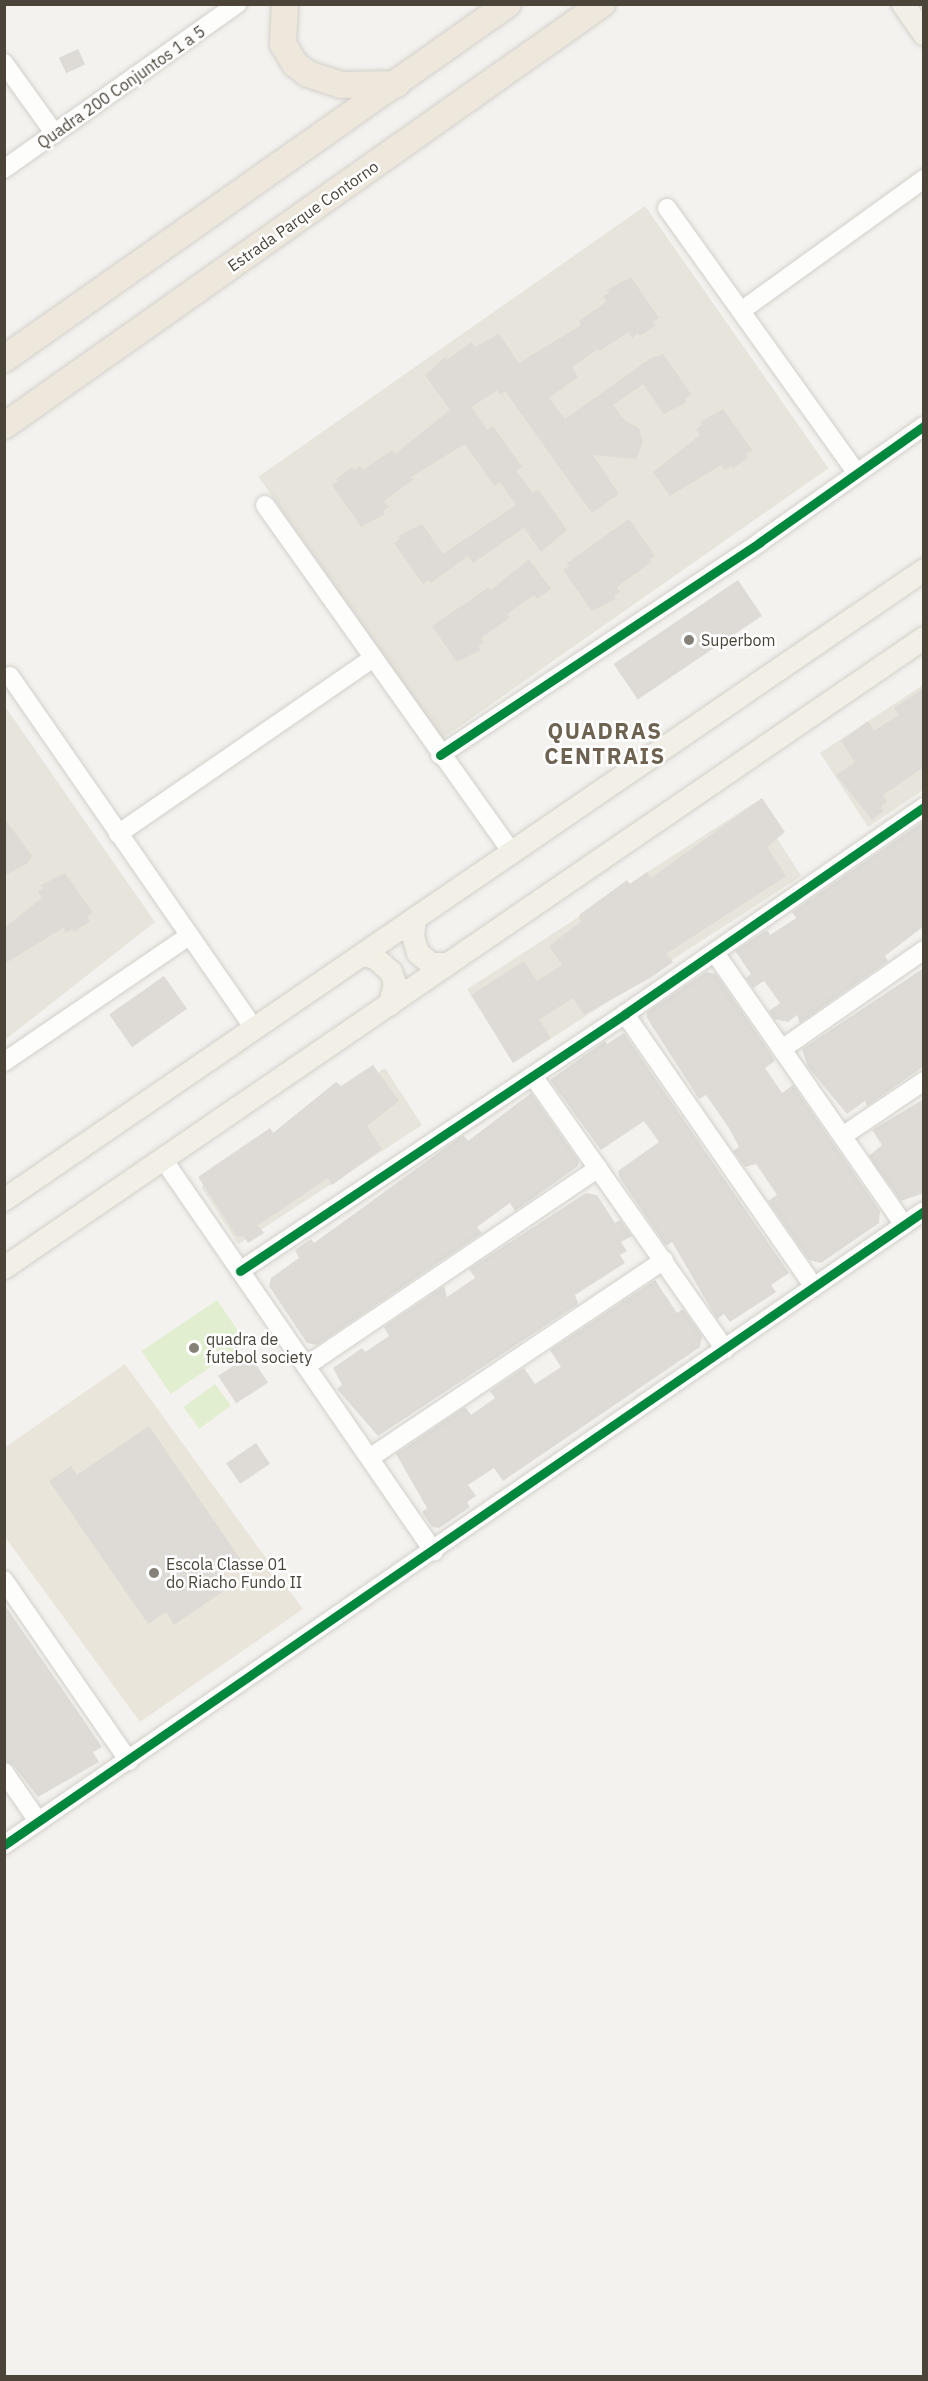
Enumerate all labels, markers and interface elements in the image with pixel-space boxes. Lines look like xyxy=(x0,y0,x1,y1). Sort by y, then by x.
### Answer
street label: Quadra 200 Conjuntos 1 a 5 xyxy=(33,22,209,152)
street label: Estrada Parque Contorno xyxy=(224,157,382,275)
place label: Superbom xyxy=(701,630,776,650)
marker: Superbom xyxy=(682,633,696,647)
district label: QUADRAS CENTRAIS xyxy=(544,717,666,768)
place label: quadra de futebol society xyxy=(206,1329,312,1367)
marker: quadra de futebol society xyxy=(187,1341,201,1355)
place label: Escola Classe 01 do Riacho Fundo II xyxy=(166,1554,302,1592)
marker: Escola Classe 01 do Riacho Fundo II xyxy=(147,1566,161,1580)

